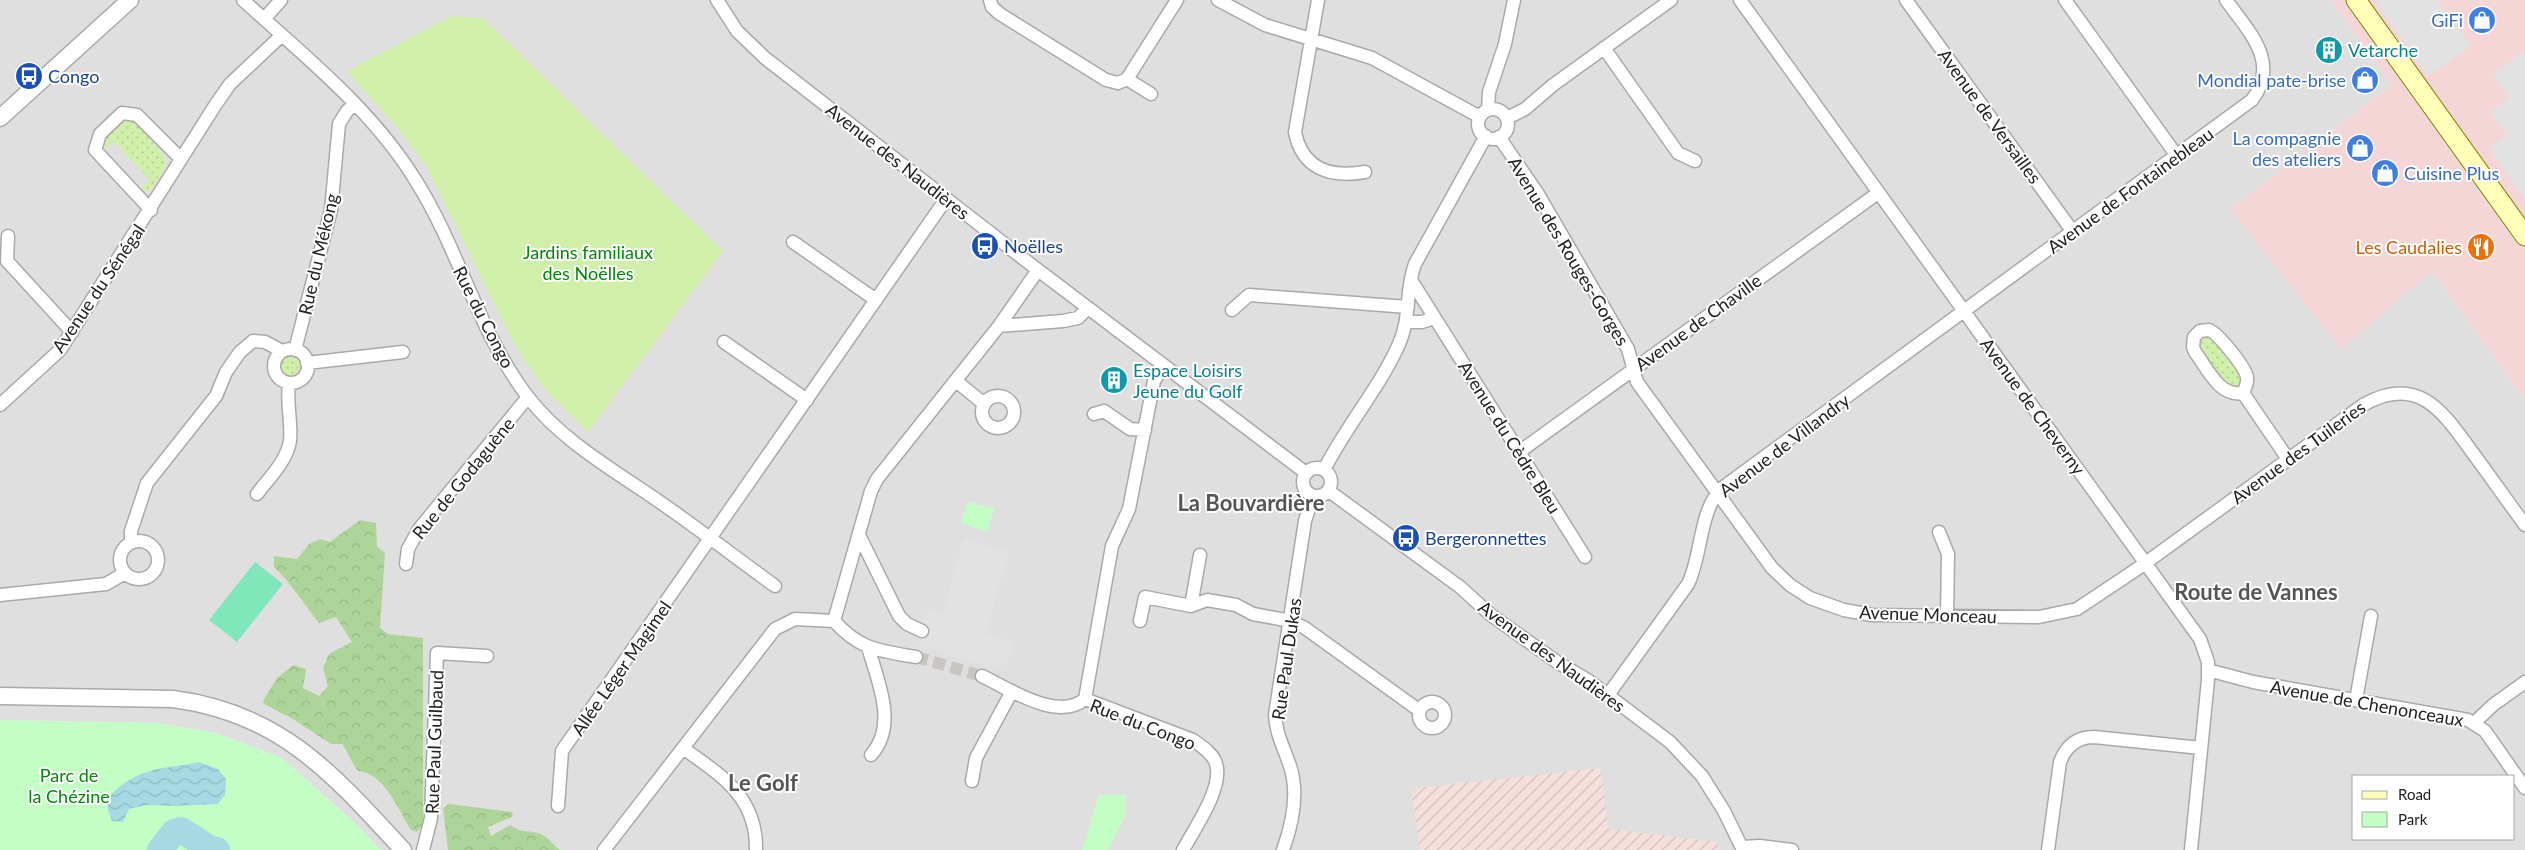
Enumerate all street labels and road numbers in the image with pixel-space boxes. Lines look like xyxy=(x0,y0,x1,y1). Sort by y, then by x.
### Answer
street label: Avenue de Versailles xyxy=(1934,44,2046,188)
street label: Avenue des Naudières xyxy=(822,98,974,224)
street label: Avenue de Fontainebleau xyxy=(2043,122,2217,258)
street label: Avenue des Rouges-Gorges xyxy=(1504,153,1634,350)
street label: Rue du Mékong xyxy=(293,191,343,317)
street label: Avenue du Sénégal xyxy=(47,220,149,356)
street label: Rue du Congo xyxy=(449,262,519,372)
street label: Avenue de Chaville xyxy=(1631,269,1765,375)
street label: Avenue de Cheverny xyxy=(1976,333,2091,479)
street label: Avenue du Cèdre Bleu xyxy=(1454,357,1566,517)
street label: Avenue de Villandry xyxy=(1714,388,1854,501)
street label: Avenue des Tuileries xyxy=(2227,396,2370,508)
street label: Rue de Godaguène xyxy=(407,413,519,543)
street label: Avenue des Naudières xyxy=(1474,595,1630,717)
street label: Allée Léger Magimel xyxy=(566,596,676,740)
street label: Rue Paul Dukas xyxy=(1267,596,1305,721)
street label: Avenue Monceau xyxy=(1859,601,1997,627)
street label: Rue Paul Guilbaud xyxy=(420,670,448,814)
street label: Avenue de Chenonceaux xyxy=(2269,675,2466,731)
street label: Rue du Congo xyxy=(1087,694,1199,754)

